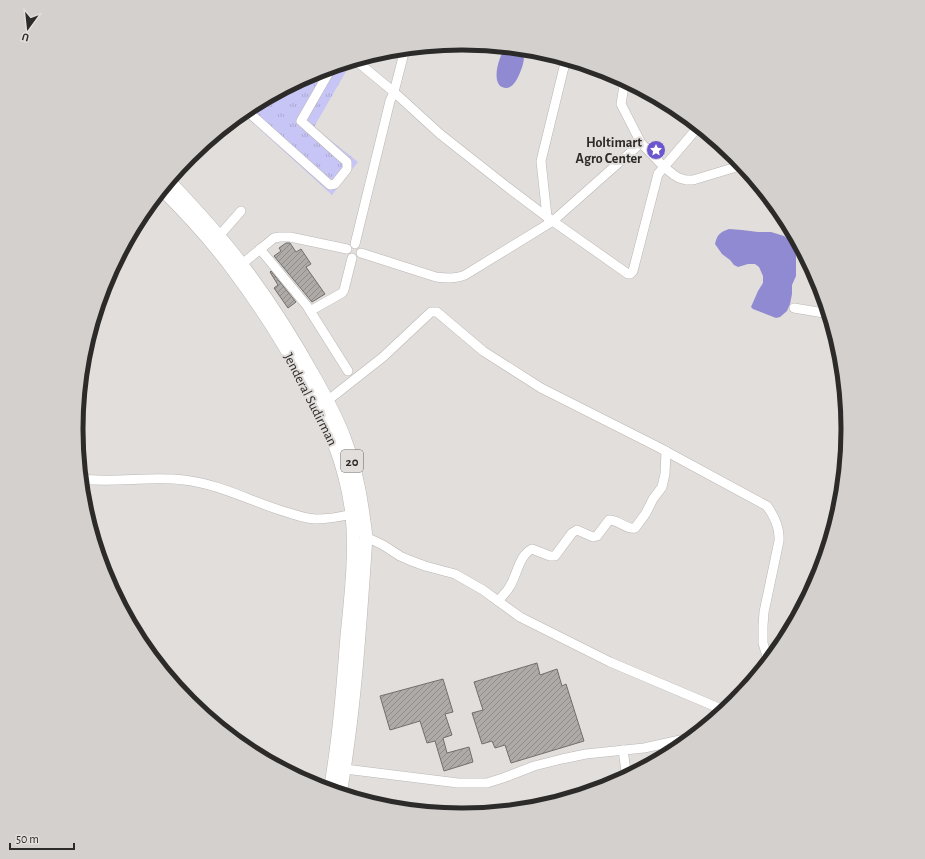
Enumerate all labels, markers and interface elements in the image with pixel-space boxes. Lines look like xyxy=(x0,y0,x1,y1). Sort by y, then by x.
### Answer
north arrow xyxy=(8,8,48,48)
text: U xyxy=(21,31,30,43)
place label: Holtimart Agro Center xyxy=(576,136,642,166)
place icon: Holtimart Agro Center xyxy=(645,139,667,161)
street label: Jenderal Sudirman xyxy=(281,351,339,448)
road number: 20 xyxy=(341,450,363,472)
scale bar xyxy=(10,825,74,851)
text: 50 m xyxy=(16,833,39,845)

